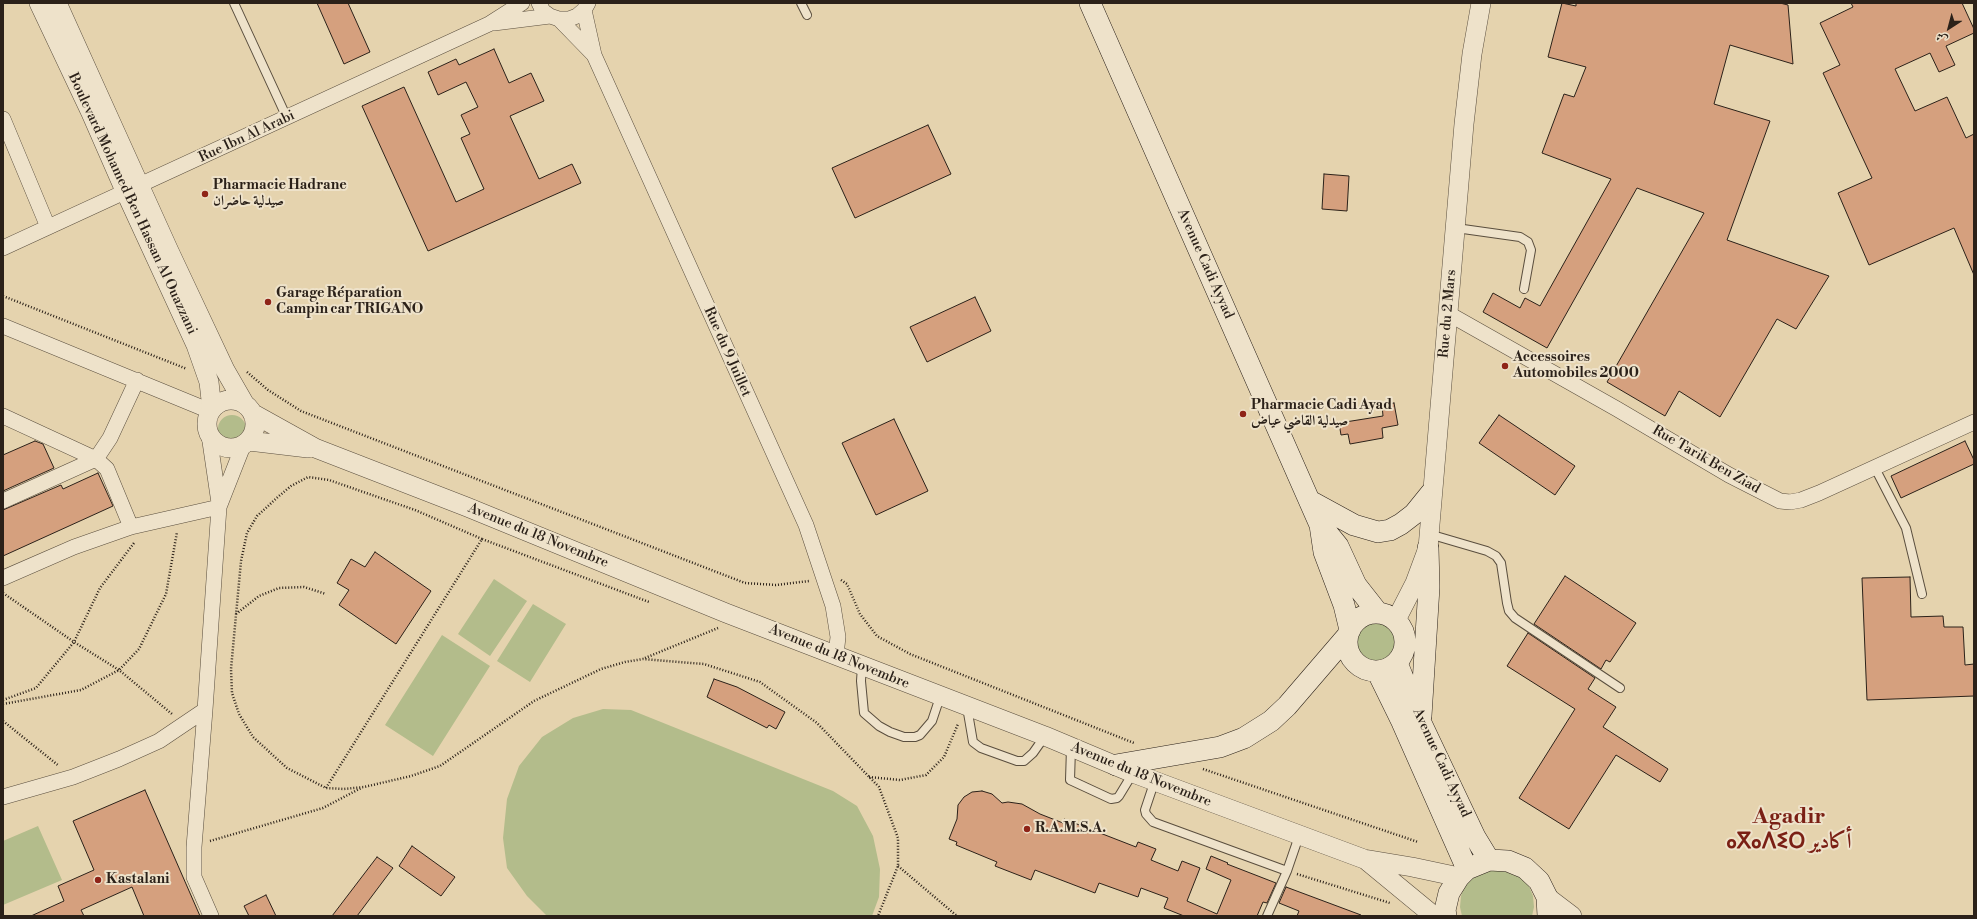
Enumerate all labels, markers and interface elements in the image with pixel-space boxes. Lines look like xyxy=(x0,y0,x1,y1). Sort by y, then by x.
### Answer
north arrow xyxy=(1929,8,1969,48)
text: ش xyxy=(1933,29,1950,47)
street label: Boulevard Mohamed Ben Hassan Al Ouazzani xyxy=(64,71,200,337)
street label: Rue Ibn Al Arabi xyxy=(196,107,298,167)
place label: Pharmacie Hadrane صيدلية حاضران xyxy=(213,178,347,210)
marker: Pharmacie Hadrane صيدلية حاضران xyxy=(200,189,210,199)
street label: Avenue Cadi Ayyad xyxy=(1173,206,1237,322)
street label: Rue du 2 Mars xyxy=(1436,269,1460,359)
place label: Garage Réparation Campin car TRIGANO xyxy=(276,286,423,318)
marker: Garage Réparation Campin car TRIGANO xyxy=(263,297,273,307)
street label: Rue du 9 Juillet xyxy=(700,304,754,400)
place label: Accessoires Automobiles 2000 xyxy=(1513,350,1639,382)
marker: Accessoires Automobiles 2000 xyxy=(1500,361,1510,371)
place label: Pharmacie Cadi Ayad صيدلية القاضي عياض xyxy=(1251,398,1392,430)
marker: Pharmacie Cadi Ayad صيدلية القاضي عياض xyxy=(1238,409,1248,419)
street label: Rue Tarik Ben Ziad xyxy=(1649,422,1763,498)
street label: Avenue du 18 Novembre xyxy=(465,500,611,572)
street label: Avenue du 18 Novembre xyxy=(766,621,912,693)
street label: Avenue Cadi Ayyad xyxy=(1408,706,1474,820)
street label: Avenue du 18 Novembre xyxy=(1068,739,1214,811)
district label: Agadir ⴰⴳⴰⴷⵉⵔ أكادير xyxy=(1726,805,1852,856)
place label: R.A.M.S.A. xyxy=(1035,821,1106,837)
marker: R.A.M.S.A. xyxy=(1022,824,1032,834)
place label: Kastalani xyxy=(106,872,170,888)
marker: Kastalani xyxy=(93,875,103,885)

